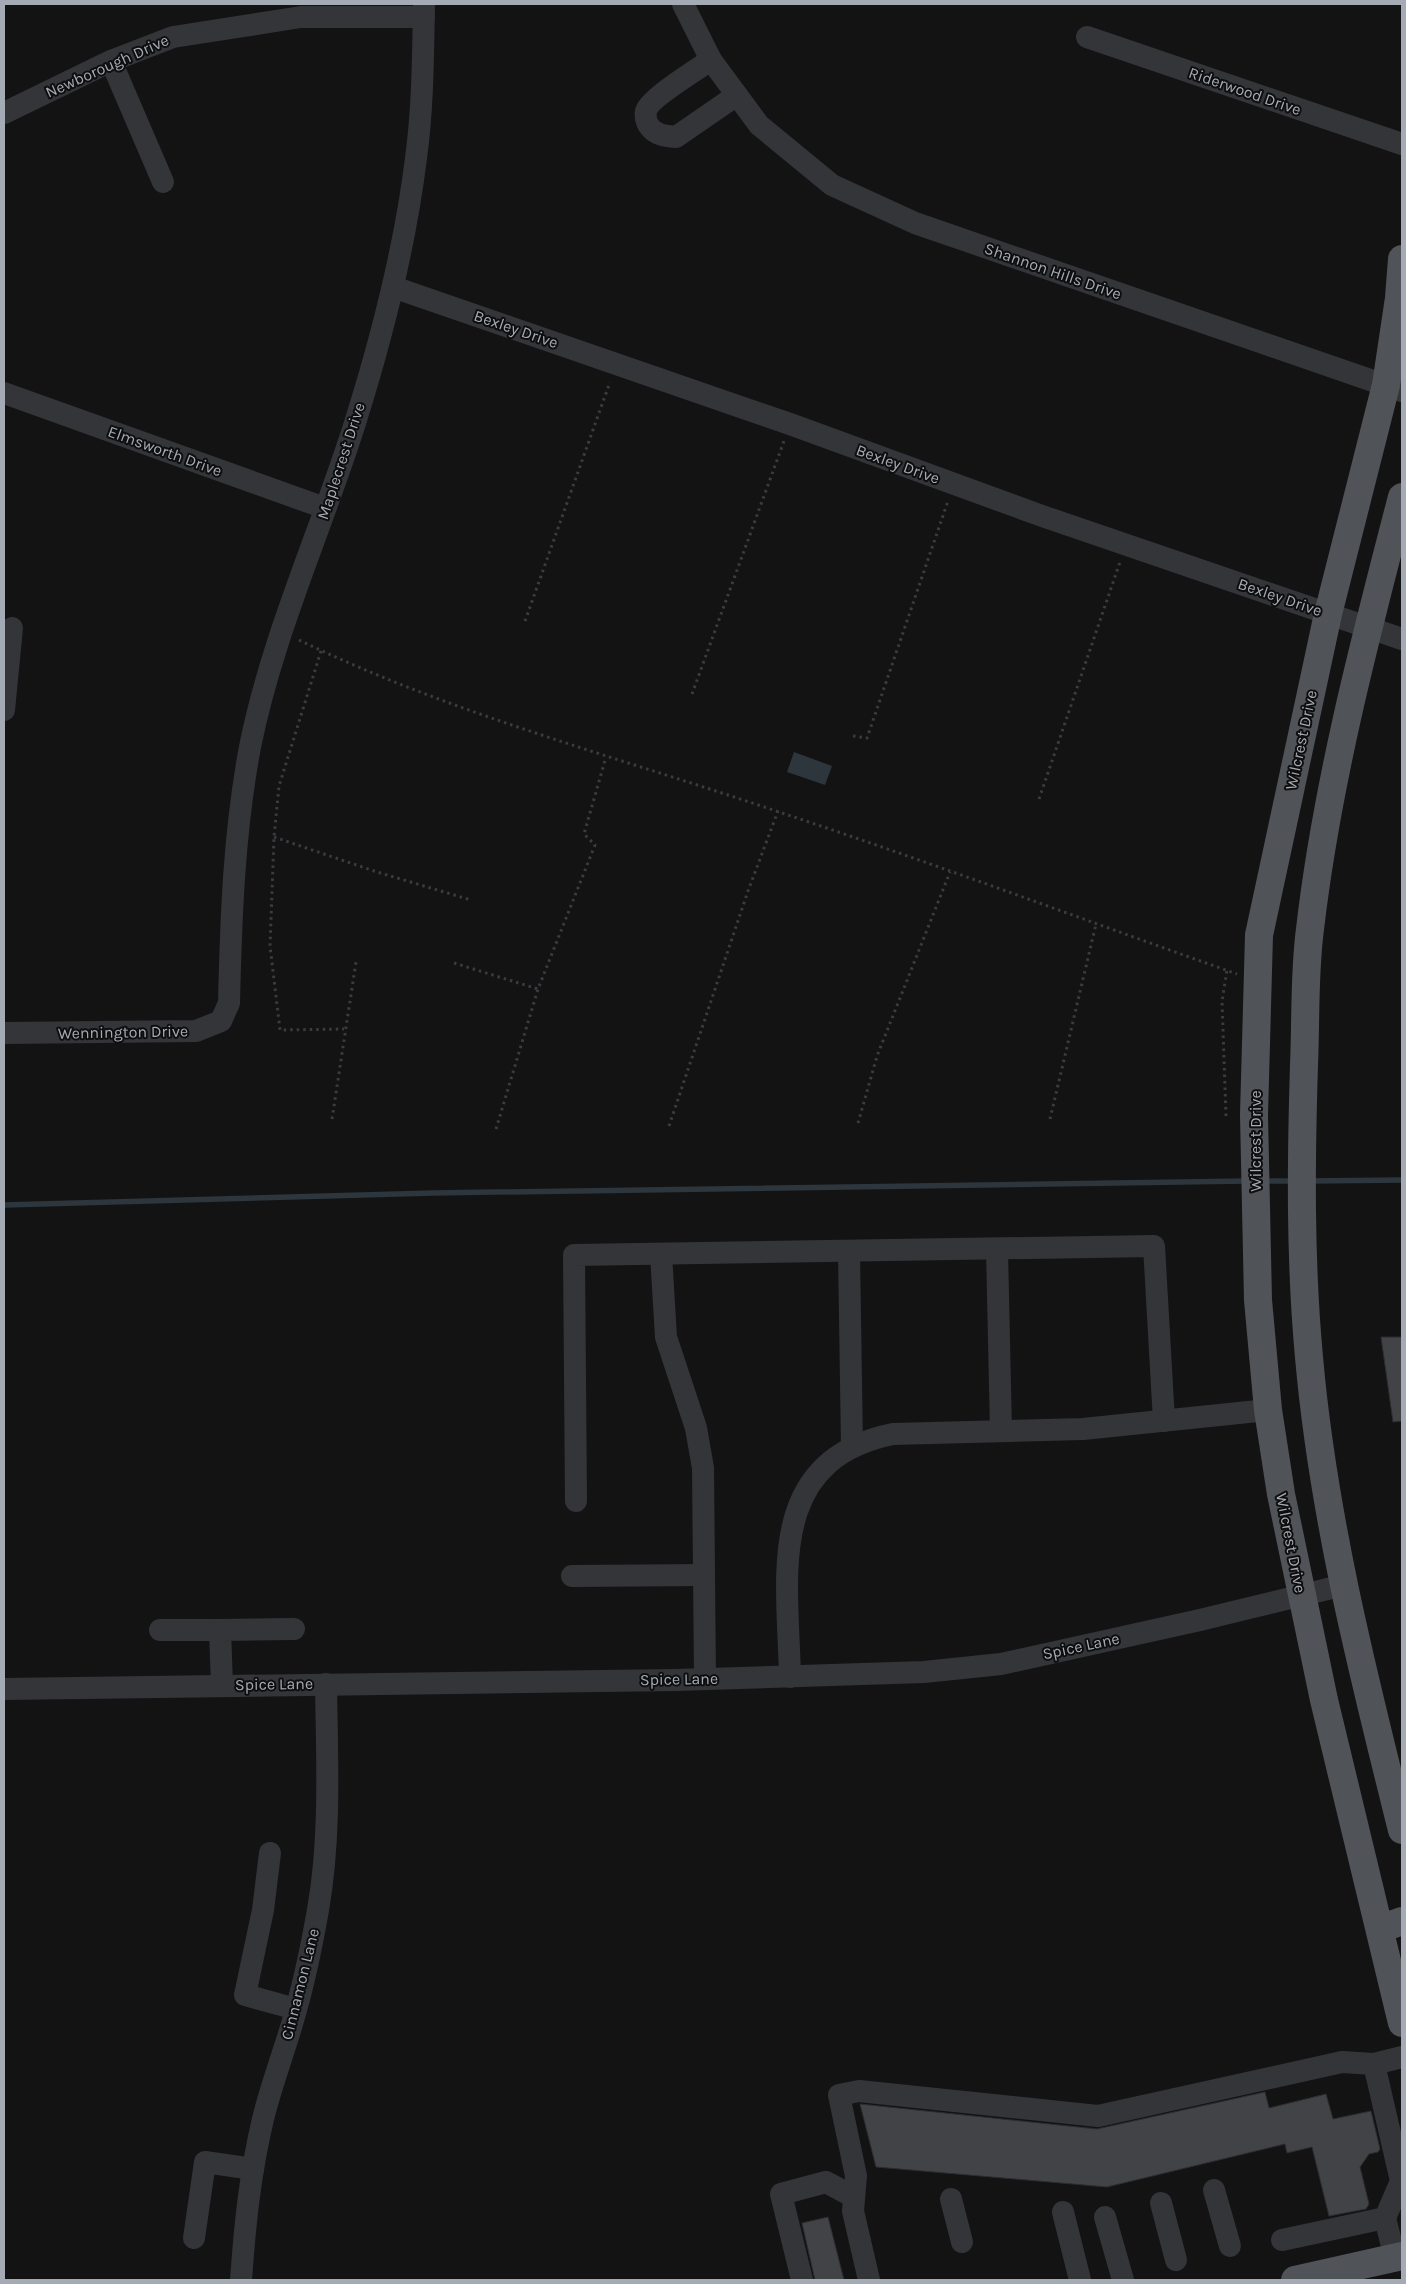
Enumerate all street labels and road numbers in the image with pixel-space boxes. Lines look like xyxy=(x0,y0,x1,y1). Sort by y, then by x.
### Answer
street label: Newborough Drive xyxy=(42,30,172,102)
street label: Riderwood Drive xyxy=(1186,63,1304,119)
street label: Shannon Hills Drive xyxy=(982,239,1124,303)
street label: Bexley Drive xyxy=(471,306,561,352)
street label: Maplecrest Drive xyxy=(313,400,369,522)
street label: Elmsworth Drive xyxy=(105,422,225,480)
street label: Bexley Drive xyxy=(854,440,942,488)
street label: Bexley Drive xyxy=(1235,574,1325,620)
street label: Wilcrest Drive xyxy=(1281,688,1321,792)
street label: Wennington Drive xyxy=(58,1021,188,1043)
street label: Wilcrest Drive xyxy=(1246,1090,1265,1192)
street label: Wilcrest Drive xyxy=(1272,1491,1310,1595)
street label: Spice Lane xyxy=(1041,1629,1121,1663)
street label: Spice Lane xyxy=(640,1669,718,1689)
street label: Spice Lane xyxy=(235,1674,313,1694)
street label: Cinnamon Lane xyxy=(277,1926,323,2042)

